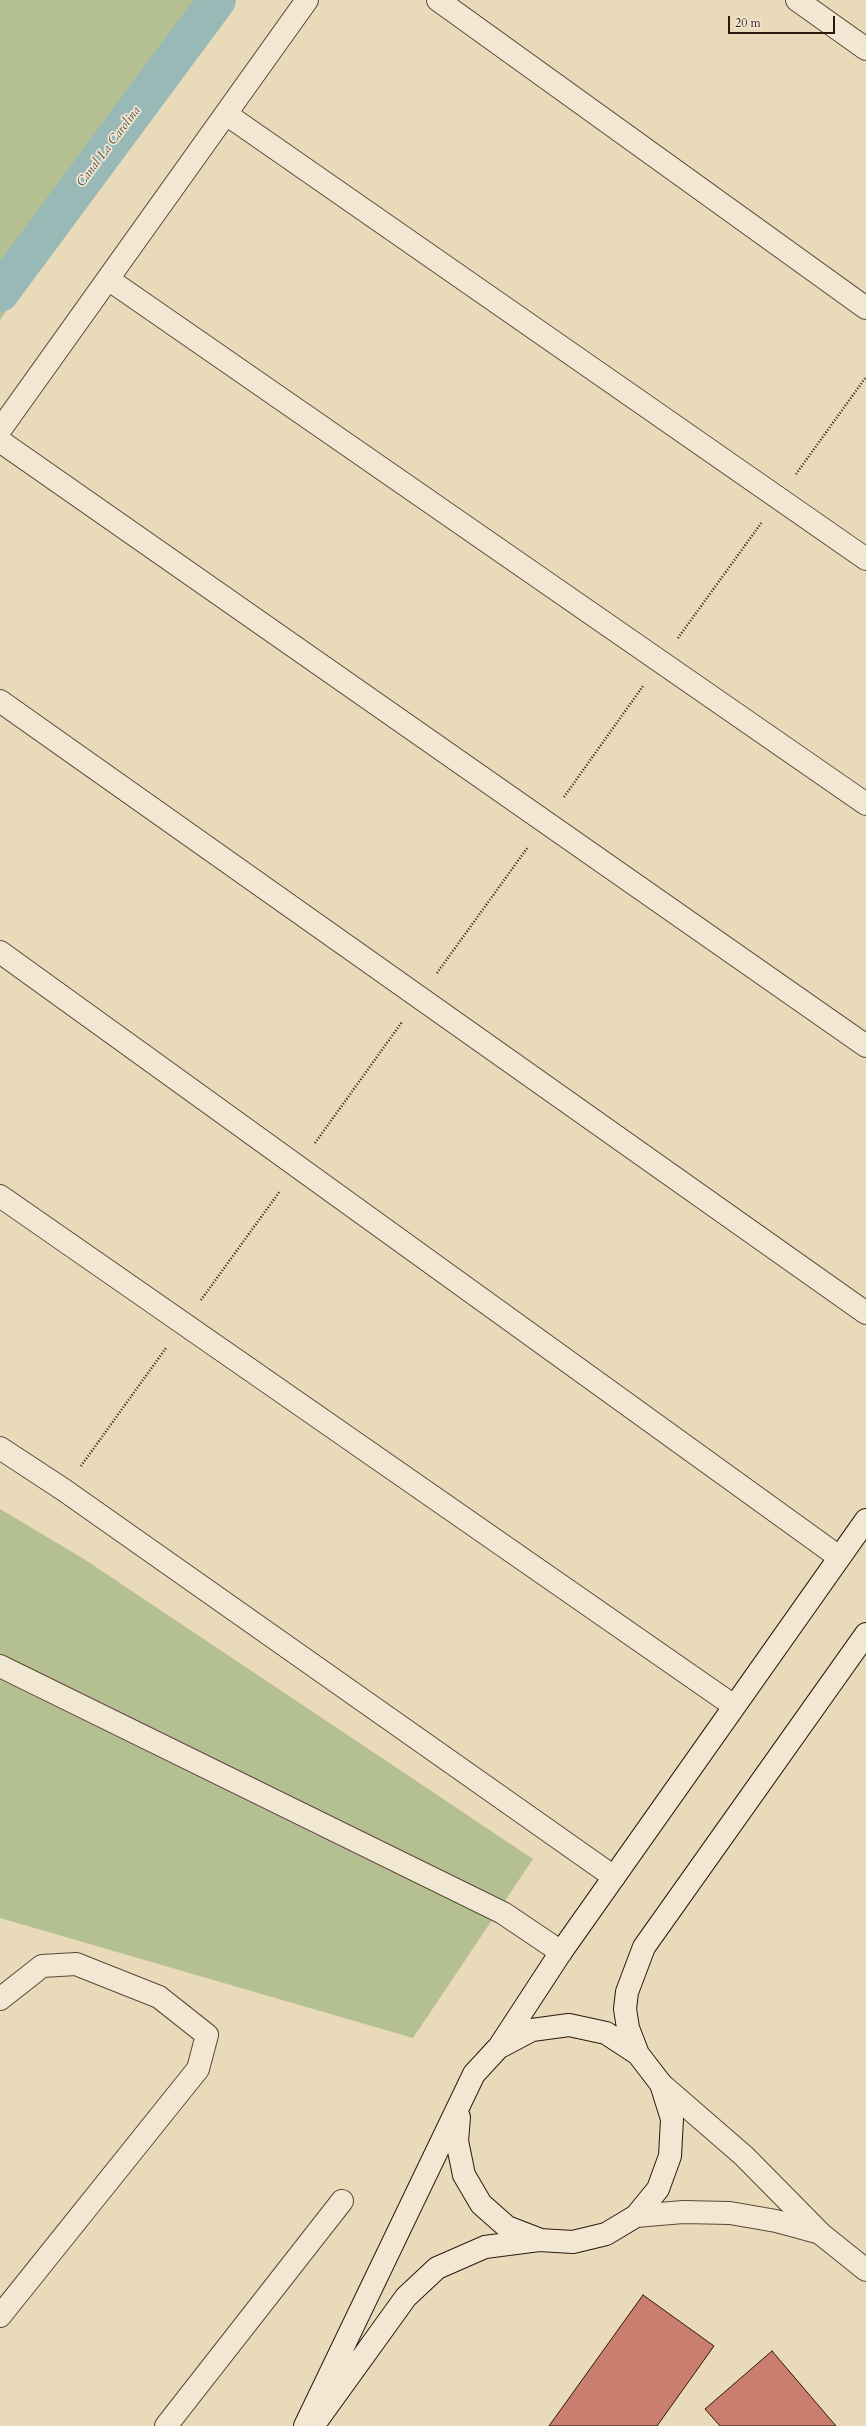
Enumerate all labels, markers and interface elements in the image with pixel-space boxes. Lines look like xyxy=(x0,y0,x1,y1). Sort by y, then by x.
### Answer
scale bar xyxy=(730,8,837,34)
text: 20 m xyxy=(735,15,761,31)
water label: Canal La Carolina xyxy=(74,104,144,190)

